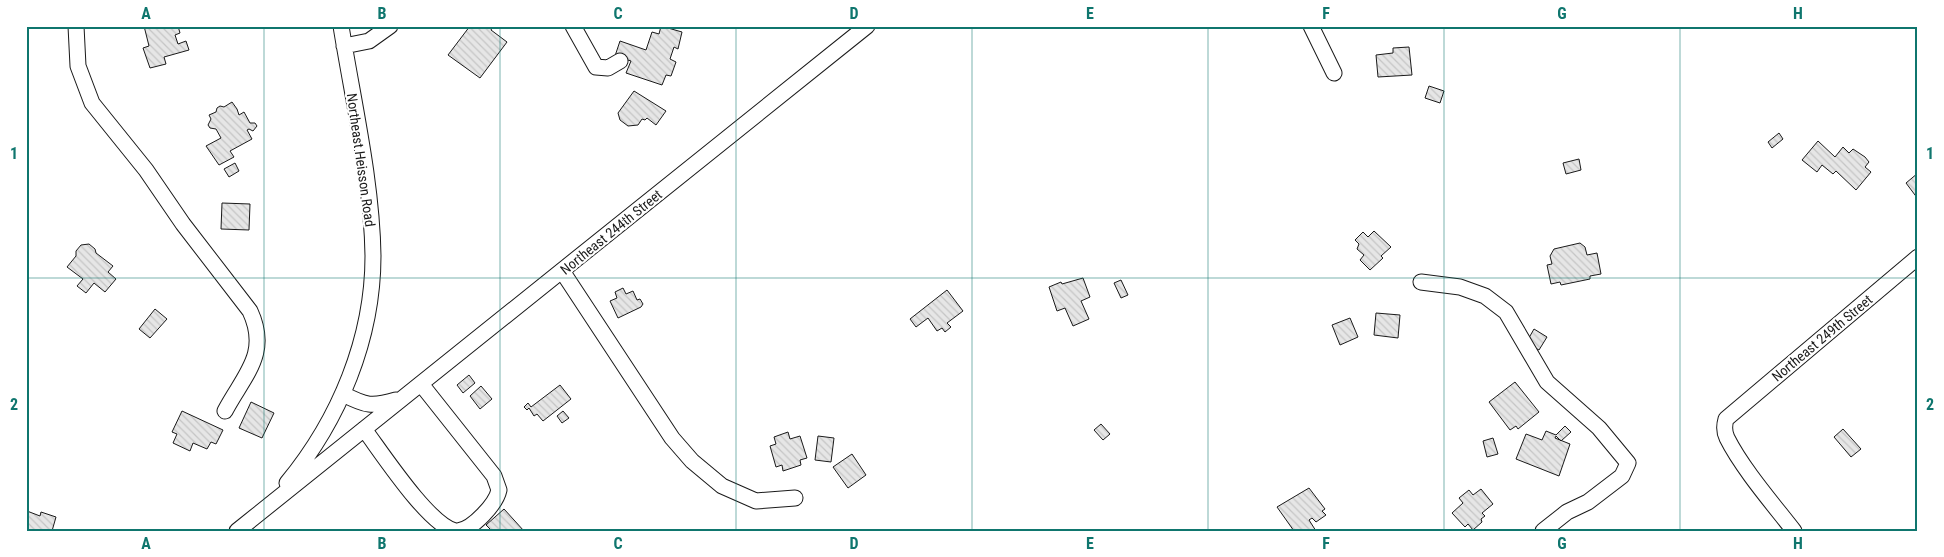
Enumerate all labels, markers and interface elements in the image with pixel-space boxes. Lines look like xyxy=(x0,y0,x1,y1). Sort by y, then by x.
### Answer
text: A xyxy=(141,4,151,23)
text: B xyxy=(378,4,387,23)
text: C xyxy=(613,4,623,23)
text: D xyxy=(849,4,859,23)
text: E xyxy=(1086,4,1094,23)
text: F xyxy=(1322,4,1330,23)
text: G xyxy=(1557,4,1567,23)
text: H xyxy=(1793,4,1803,23)
street label: Northeast Heisson Road xyxy=(344,92,378,228)
text: 1 xyxy=(10,144,18,163)
text: 1 xyxy=(1926,144,1934,163)
street label: Northeast 244th Street xyxy=(557,186,665,278)
street label: Northeast 249th Street xyxy=(1769,291,1875,385)
text: 2 xyxy=(10,395,18,414)
text: 2 xyxy=(1926,395,1934,414)
text: A xyxy=(141,534,151,553)
text: B xyxy=(378,534,387,553)
text: C xyxy=(613,534,623,553)
text: D xyxy=(849,534,859,553)
text: E xyxy=(1086,534,1094,553)
text: F xyxy=(1322,534,1330,553)
text: G xyxy=(1557,534,1567,553)
text: H xyxy=(1793,534,1803,553)

